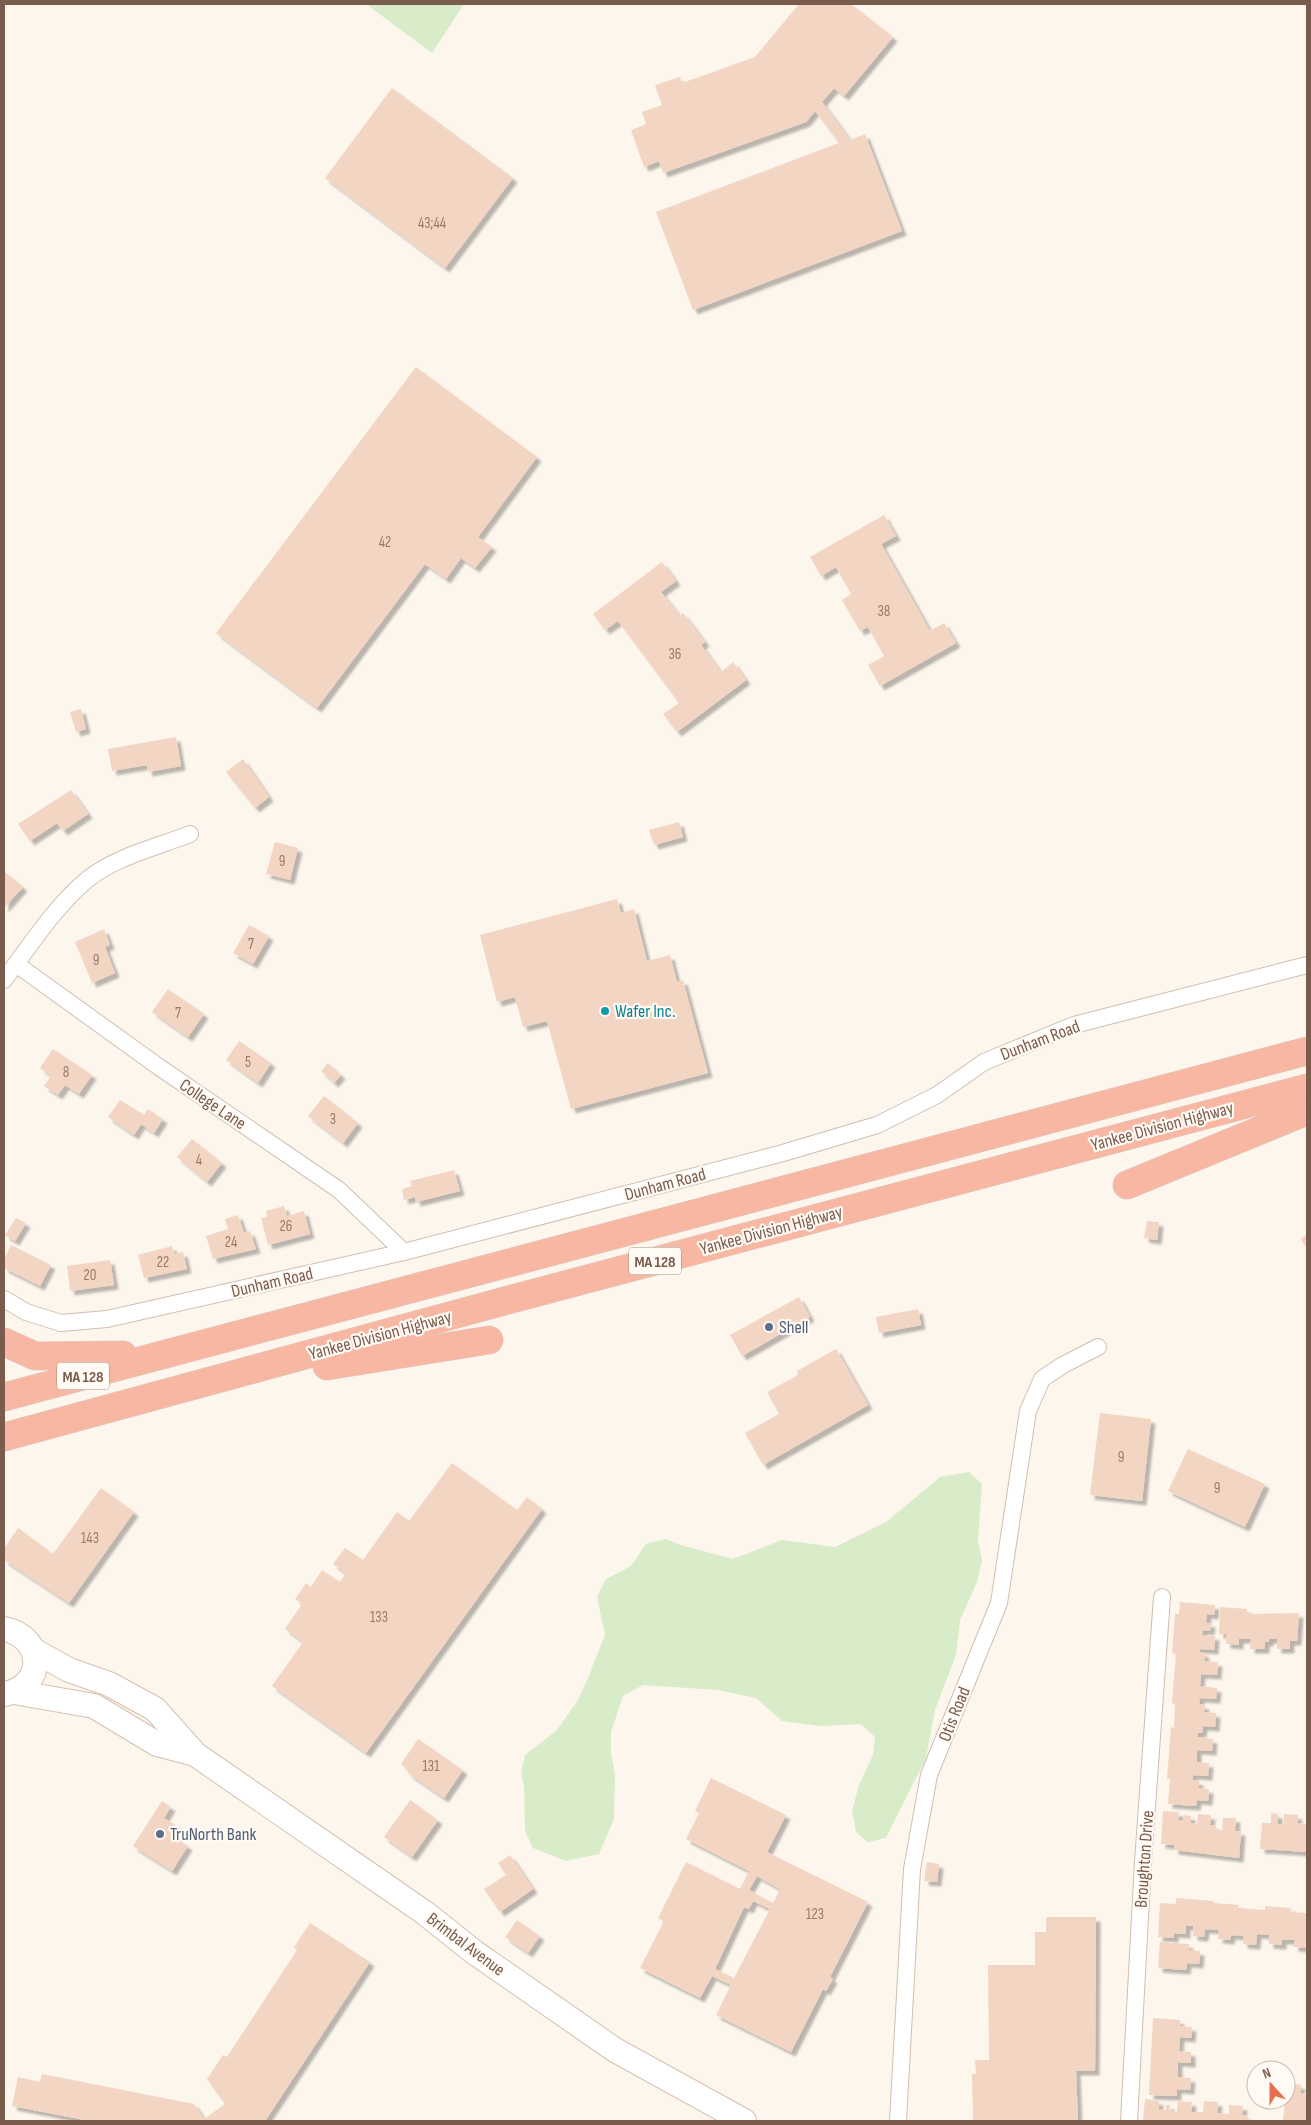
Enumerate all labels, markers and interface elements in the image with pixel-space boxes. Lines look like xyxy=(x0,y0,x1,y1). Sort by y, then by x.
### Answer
house number: 43;44 xyxy=(418,214,446,233)
house number: 42 xyxy=(379,533,391,552)
house number: 38 xyxy=(878,602,890,621)
house number: 36 xyxy=(669,645,681,664)
house number: 9 xyxy=(279,852,285,871)
house number: 7 xyxy=(248,935,254,954)
house number: 9 xyxy=(93,951,99,970)
place label: Wafer Inc. xyxy=(615,1001,676,1022)
house number: 7 xyxy=(175,1004,181,1023)
marker: Wafer Inc. xyxy=(599,1005,611,1017)
street label: Dunham Road xyxy=(998,1016,1083,1065)
house number: 5 xyxy=(245,1053,251,1072)
house number: 8 xyxy=(63,1063,69,1082)
street label: College Lane xyxy=(175,1075,250,1134)
street label: Yankee Division Highway xyxy=(1089,1097,1236,1156)
house number: 3 xyxy=(330,1110,336,1129)
house number: 4 xyxy=(196,1151,202,1170)
street label: Dunham Road xyxy=(622,1164,708,1205)
street label: Yankee Division Highway xyxy=(698,1201,845,1260)
house number: 26 xyxy=(280,1217,292,1236)
house number: 24 xyxy=(225,1233,237,1252)
road number: MA 128 xyxy=(629,1248,681,1274)
house number: 22 xyxy=(157,1253,169,1272)
street label: Dunham Road xyxy=(229,1263,315,1302)
house number: 20 xyxy=(84,1266,96,1285)
street label: Yankee Division Highway xyxy=(307,1306,454,1365)
place label: Shell xyxy=(779,1317,808,1338)
marker: Shell xyxy=(763,1321,775,1333)
road number: MA 128 xyxy=(57,1362,109,1390)
house number: 9 xyxy=(1118,1448,1124,1467)
house number: 9 xyxy=(1214,1479,1220,1498)
house number: 143 xyxy=(81,1529,99,1548)
house number: 133 xyxy=(370,1608,388,1627)
street label: Otis Road xyxy=(934,1684,975,1745)
house number: 131 xyxy=(423,1757,440,1776)
street label: Broughton Drive xyxy=(1131,1810,1158,1909)
place label: TruNorth Bank xyxy=(170,1824,256,1845)
marker: TruNorth Bank xyxy=(154,1828,166,1840)
house number: 123 xyxy=(806,1905,824,1924)
street label: Brimbal Avenue xyxy=(422,1908,509,1981)
north arrow xyxy=(1246,2060,1296,2110)
text: N xyxy=(1260,2064,1273,2083)

